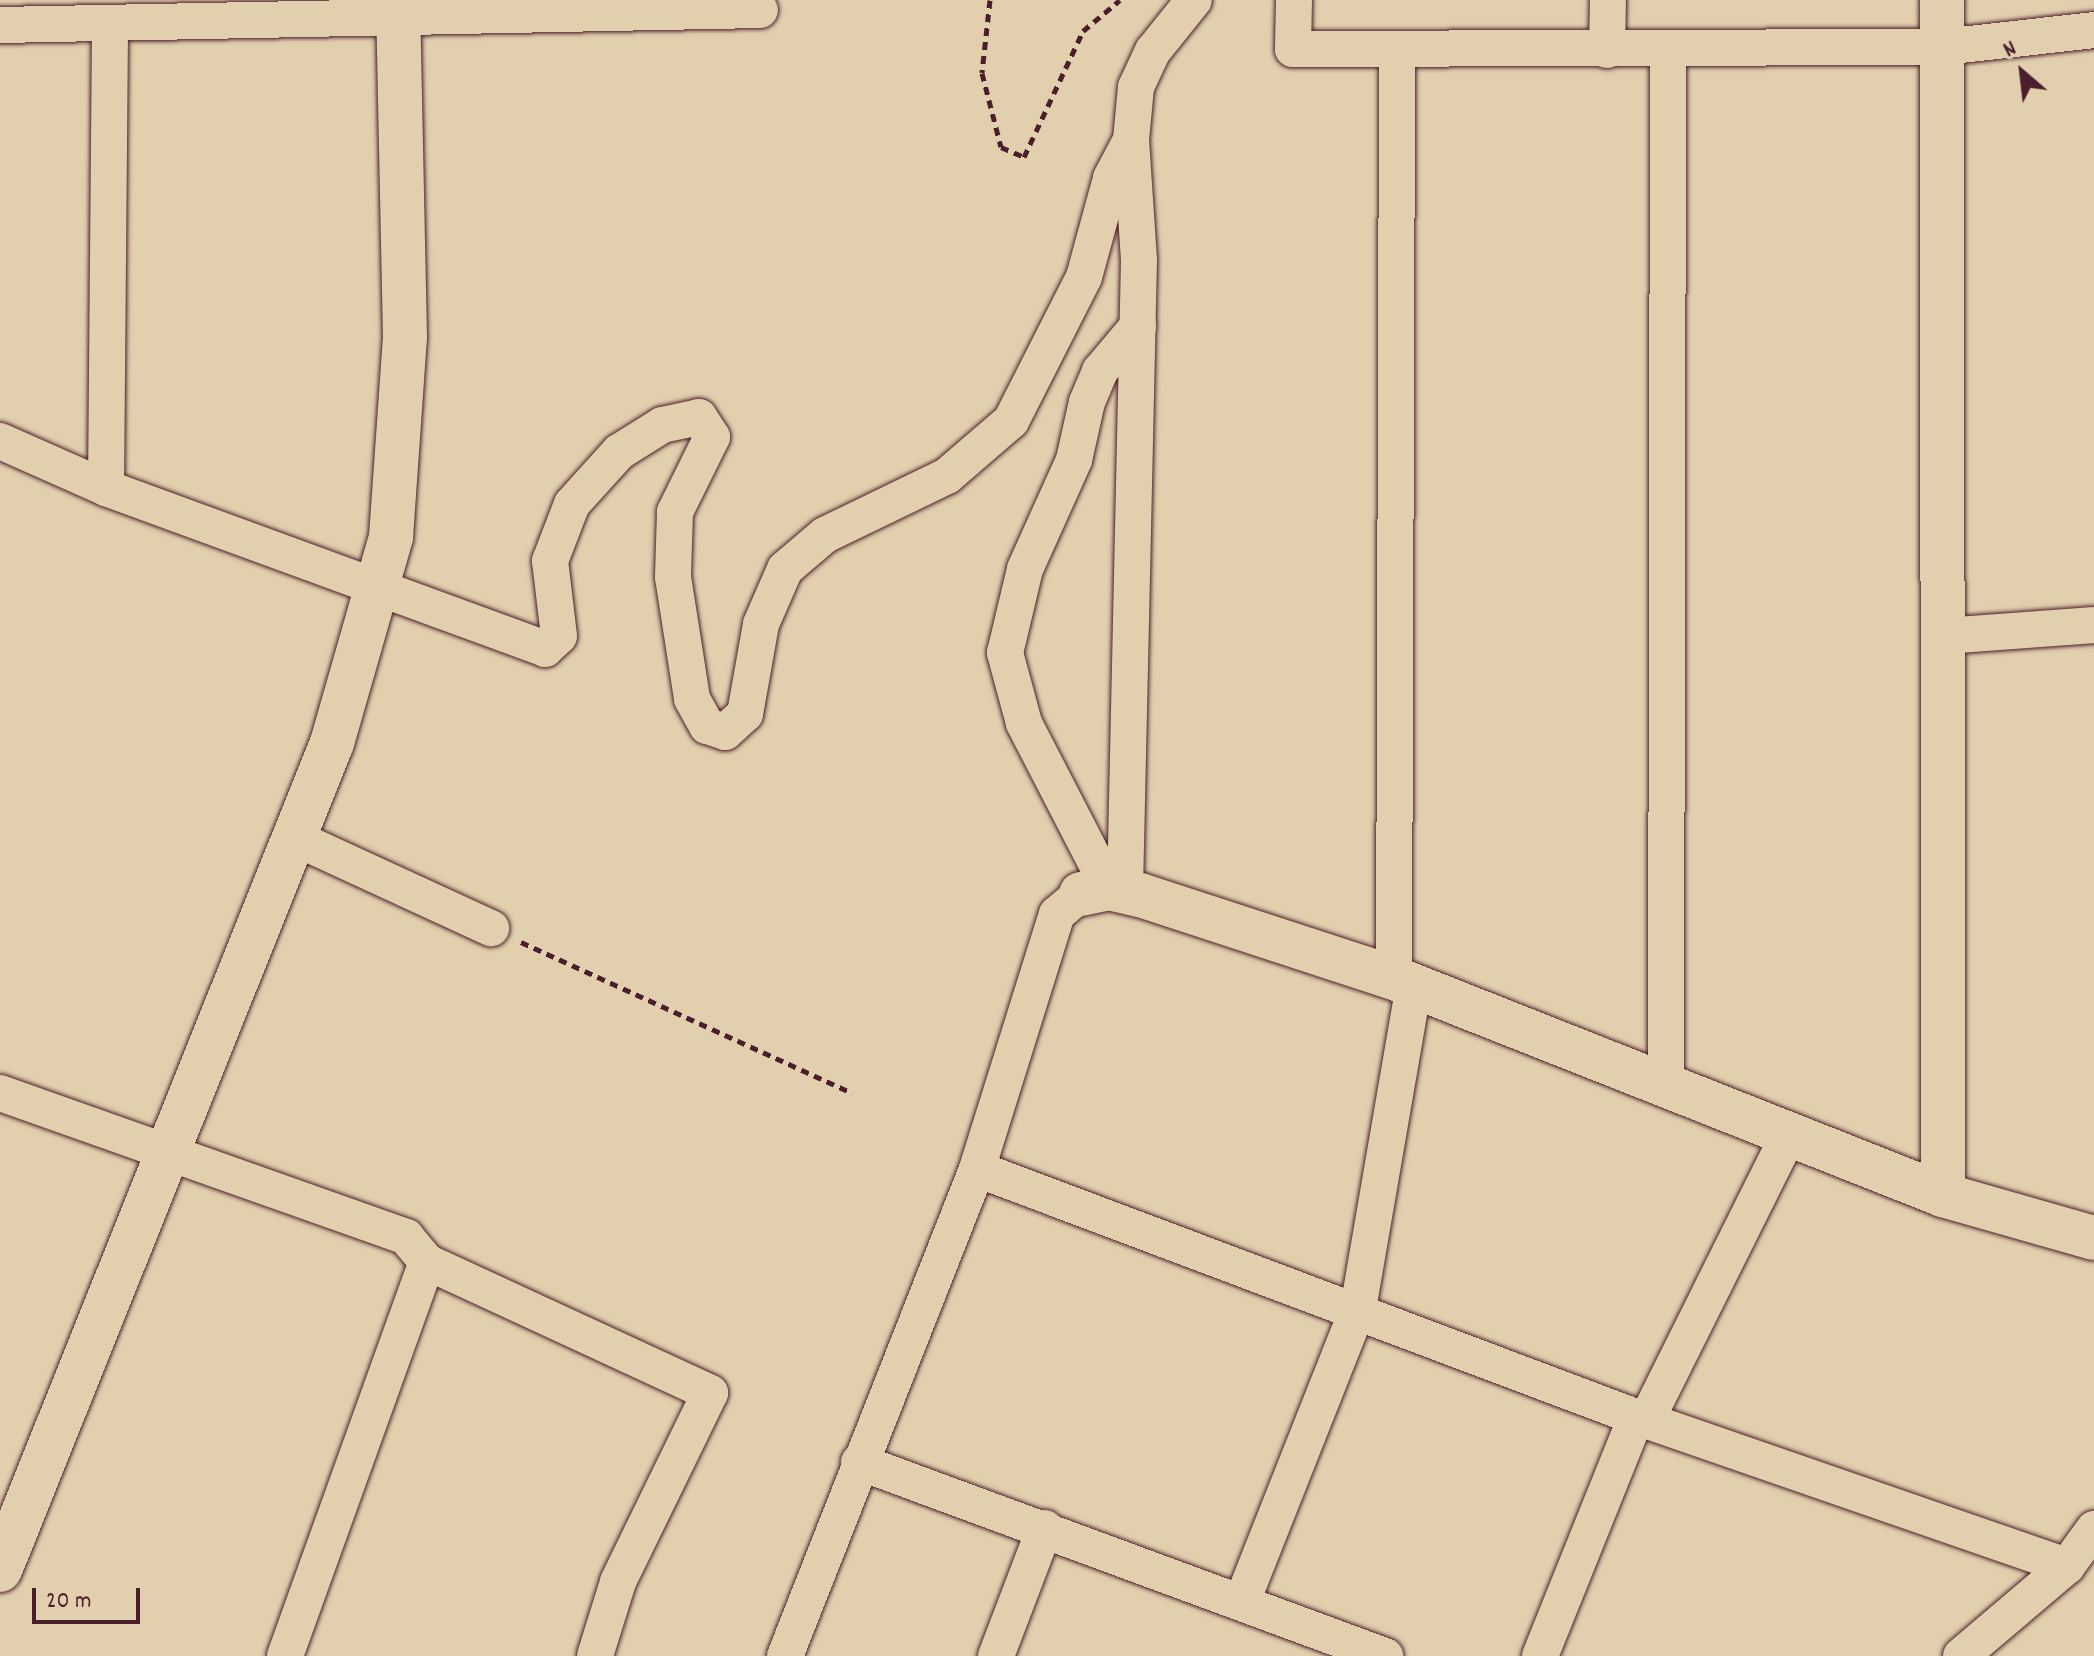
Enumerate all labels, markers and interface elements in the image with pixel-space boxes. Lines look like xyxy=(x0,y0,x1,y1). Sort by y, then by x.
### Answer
north arrow xyxy=(1982,32,2062,112)
text: N xyxy=(1998,34,2023,67)
scale bar xyxy=(36,1572,144,1622)
text: 20 m xyxy=(46,1585,92,1619)

